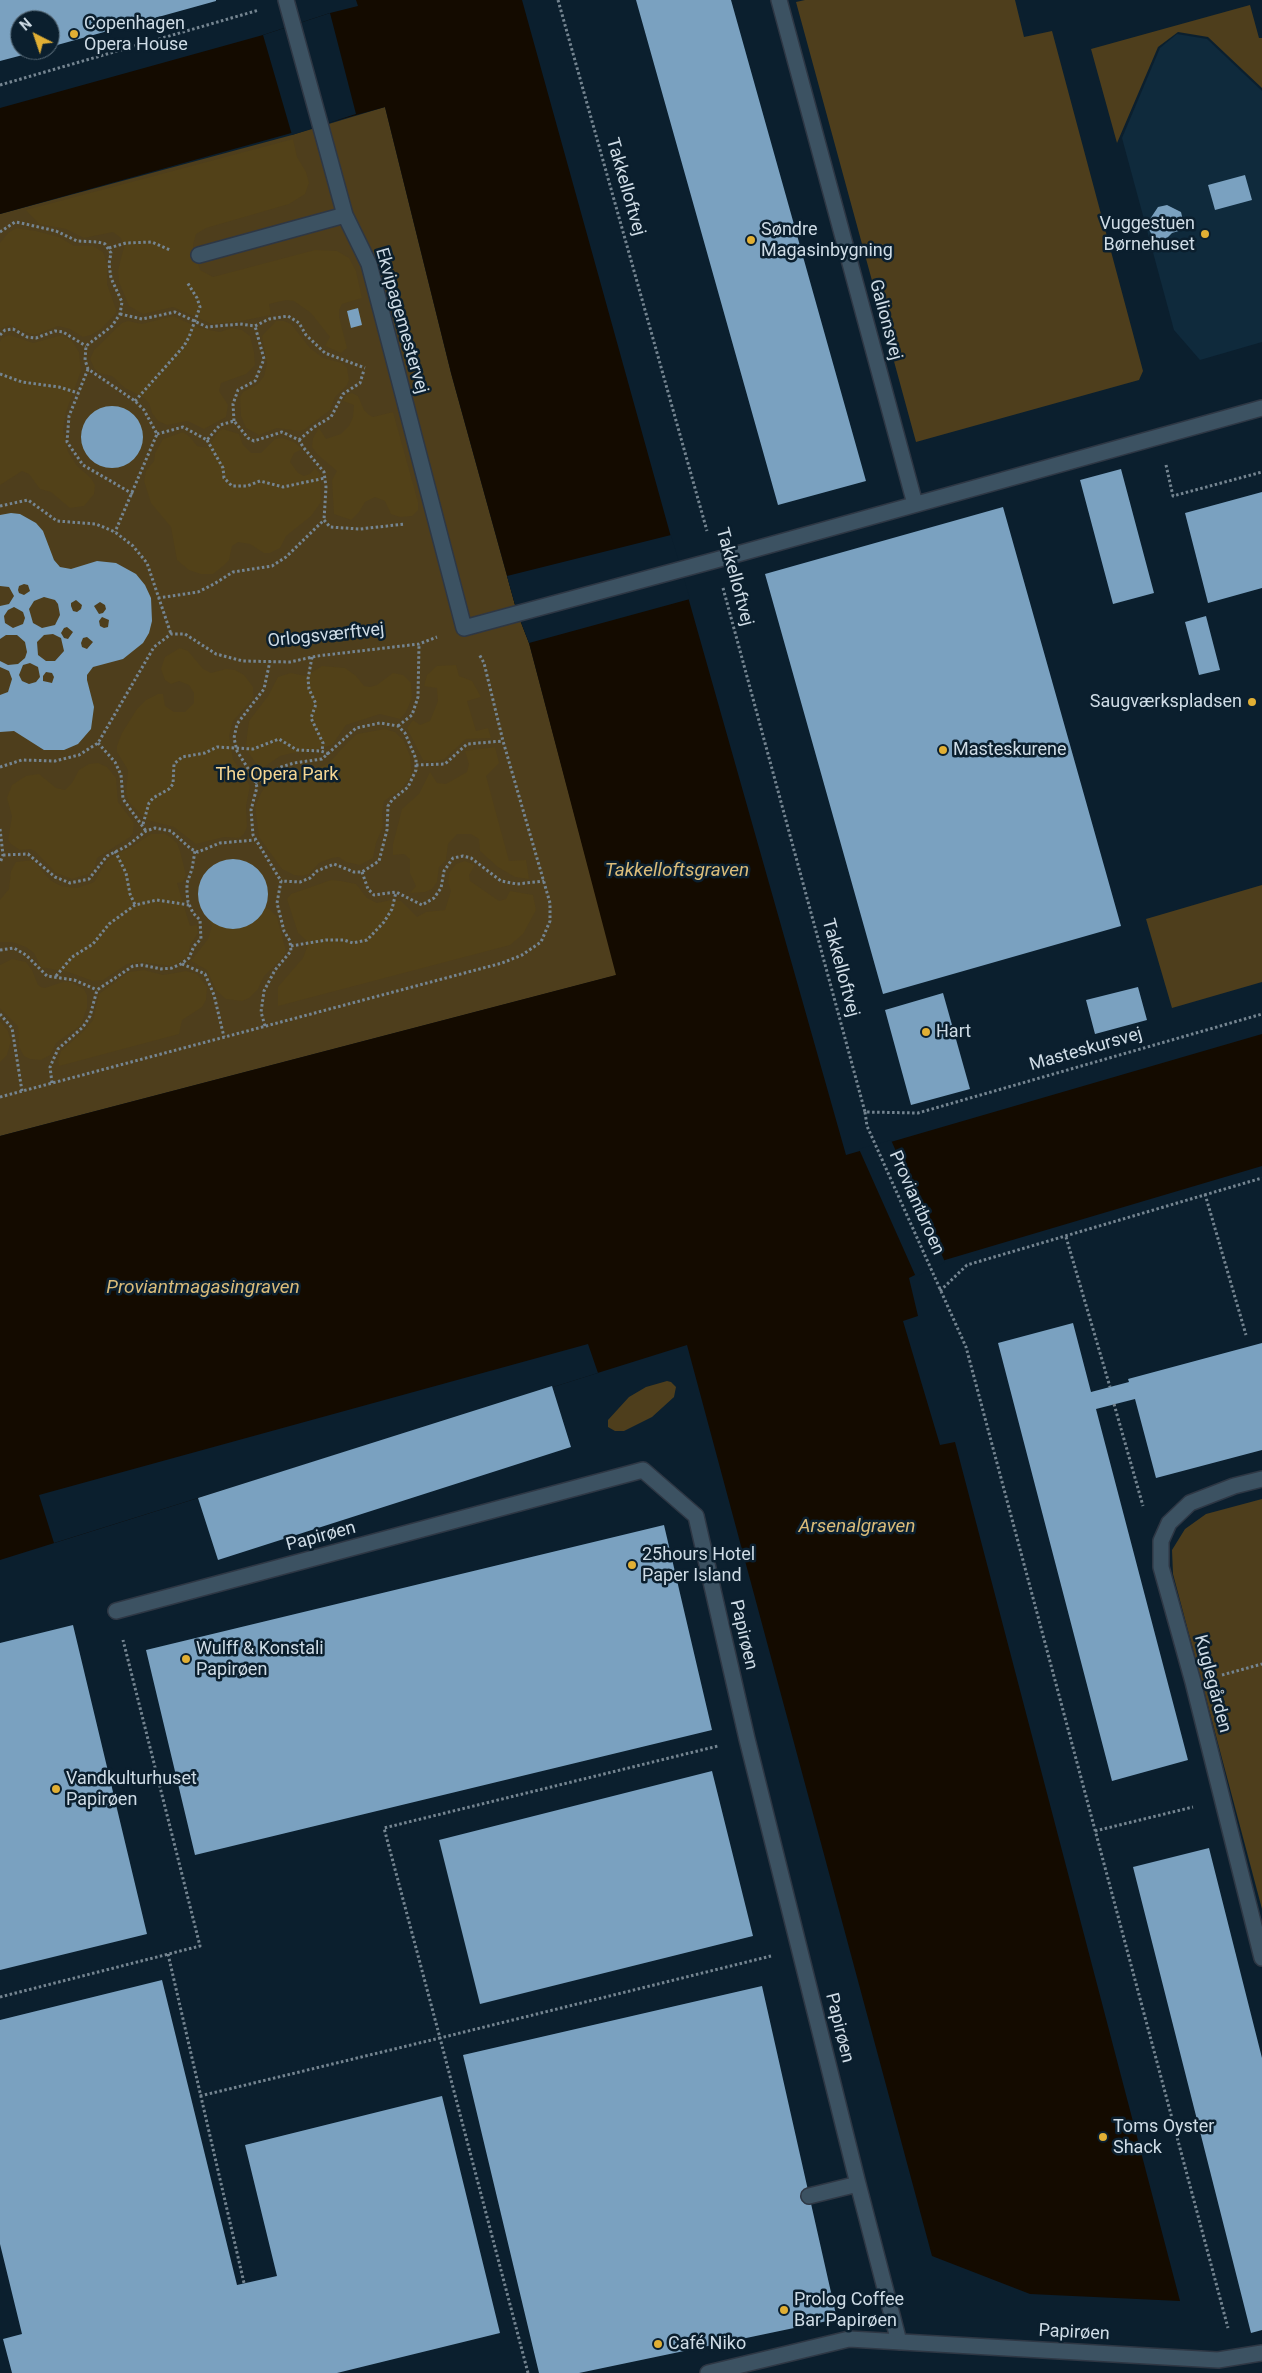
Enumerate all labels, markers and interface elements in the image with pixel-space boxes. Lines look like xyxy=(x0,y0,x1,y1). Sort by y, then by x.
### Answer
north arrow xyxy=(10,10,60,60)
place label: Copenhagen Opera House xyxy=(84,13,188,56)
text: N xyxy=(17,15,35,34)
marker: Copenhagen Opera House xyxy=(68,28,80,40)
street label: Takkelloftvej xyxy=(601,136,649,238)
place label: Vuggestuen Børnehuset xyxy=(1100,213,1195,255)
place label: Søndre Magasinbygning xyxy=(761,219,893,262)
marker: Vuggestuen Børnehuset xyxy=(1199,228,1211,240)
marker: Søndre Magasinbygning xyxy=(745,234,757,246)
street label: Ekvipagemestervej xyxy=(370,246,432,396)
street label: Galionsvej xyxy=(864,277,906,363)
street label: Takkelloftvej xyxy=(711,526,757,628)
street label: Orlogsværftvej xyxy=(267,619,385,653)
place label: Saugværkspladsen xyxy=(1090,691,1242,713)
marker: Saugværkspladsen xyxy=(1246,696,1258,708)
place label: Masteskurene xyxy=(953,739,1067,761)
marker: Masteskurene xyxy=(937,744,949,756)
park label: The Opera Park xyxy=(216,764,338,786)
water label: Takkelloftsgraven xyxy=(605,860,749,882)
street label: Takkelloftvej xyxy=(817,917,863,1019)
place label: Hart xyxy=(936,1021,971,1043)
street label: Masteskursvej xyxy=(1027,1024,1145,1076)
marker: Hart xyxy=(920,1026,932,1038)
street label: Proviantbroen xyxy=(883,1147,949,1259)
water label: Proviantmagasingraven xyxy=(106,1277,300,1299)
water label: Arsenalgraven xyxy=(798,1516,916,1538)
street label: Papirøen xyxy=(284,1517,358,1557)
place label: 25hours Hotel Paper Island xyxy=(642,1544,755,1586)
marker: 25hours Hotel Paper Island xyxy=(626,1559,638,1571)
street label: Papirøen xyxy=(724,1598,762,1672)
street label: Kuglegården xyxy=(1189,1633,1235,1735)
place label: Wulff & Konstali Papirøen xyxy=(196,1638,324,1680)
marker: Wulff & Konstali Papirøen xyxy=(180,1653,192,1665)
place label: Vandkulturhuset Papirøen xyxy=(66,1768,197,1810)
marker: Vandkulturhuset Papirøen xyxy=(50,1783,62,1795)
street label: Papirøen xyxy=(820,1991,858,2065)
place label: Toms Oyster Shack xyxy=(1113,2116,1214,2158)
marker: Toms Oyster Shack xyxy=(1097,2131,1109,2143)
place label: Prolog Coffee Bar Papirøen xyxy=(794,2289,904,2332)
marker: Prolog Coffee Bar Papirøen xyxy=(778,2304,790,2316)
street label: Papirøen xyxy=(1038,2320,1110,2346)
place label: Café Niko xyxy=(668,2333,746,2355)
marker: Café Niko xyxy=(652,2338,664,2350)

